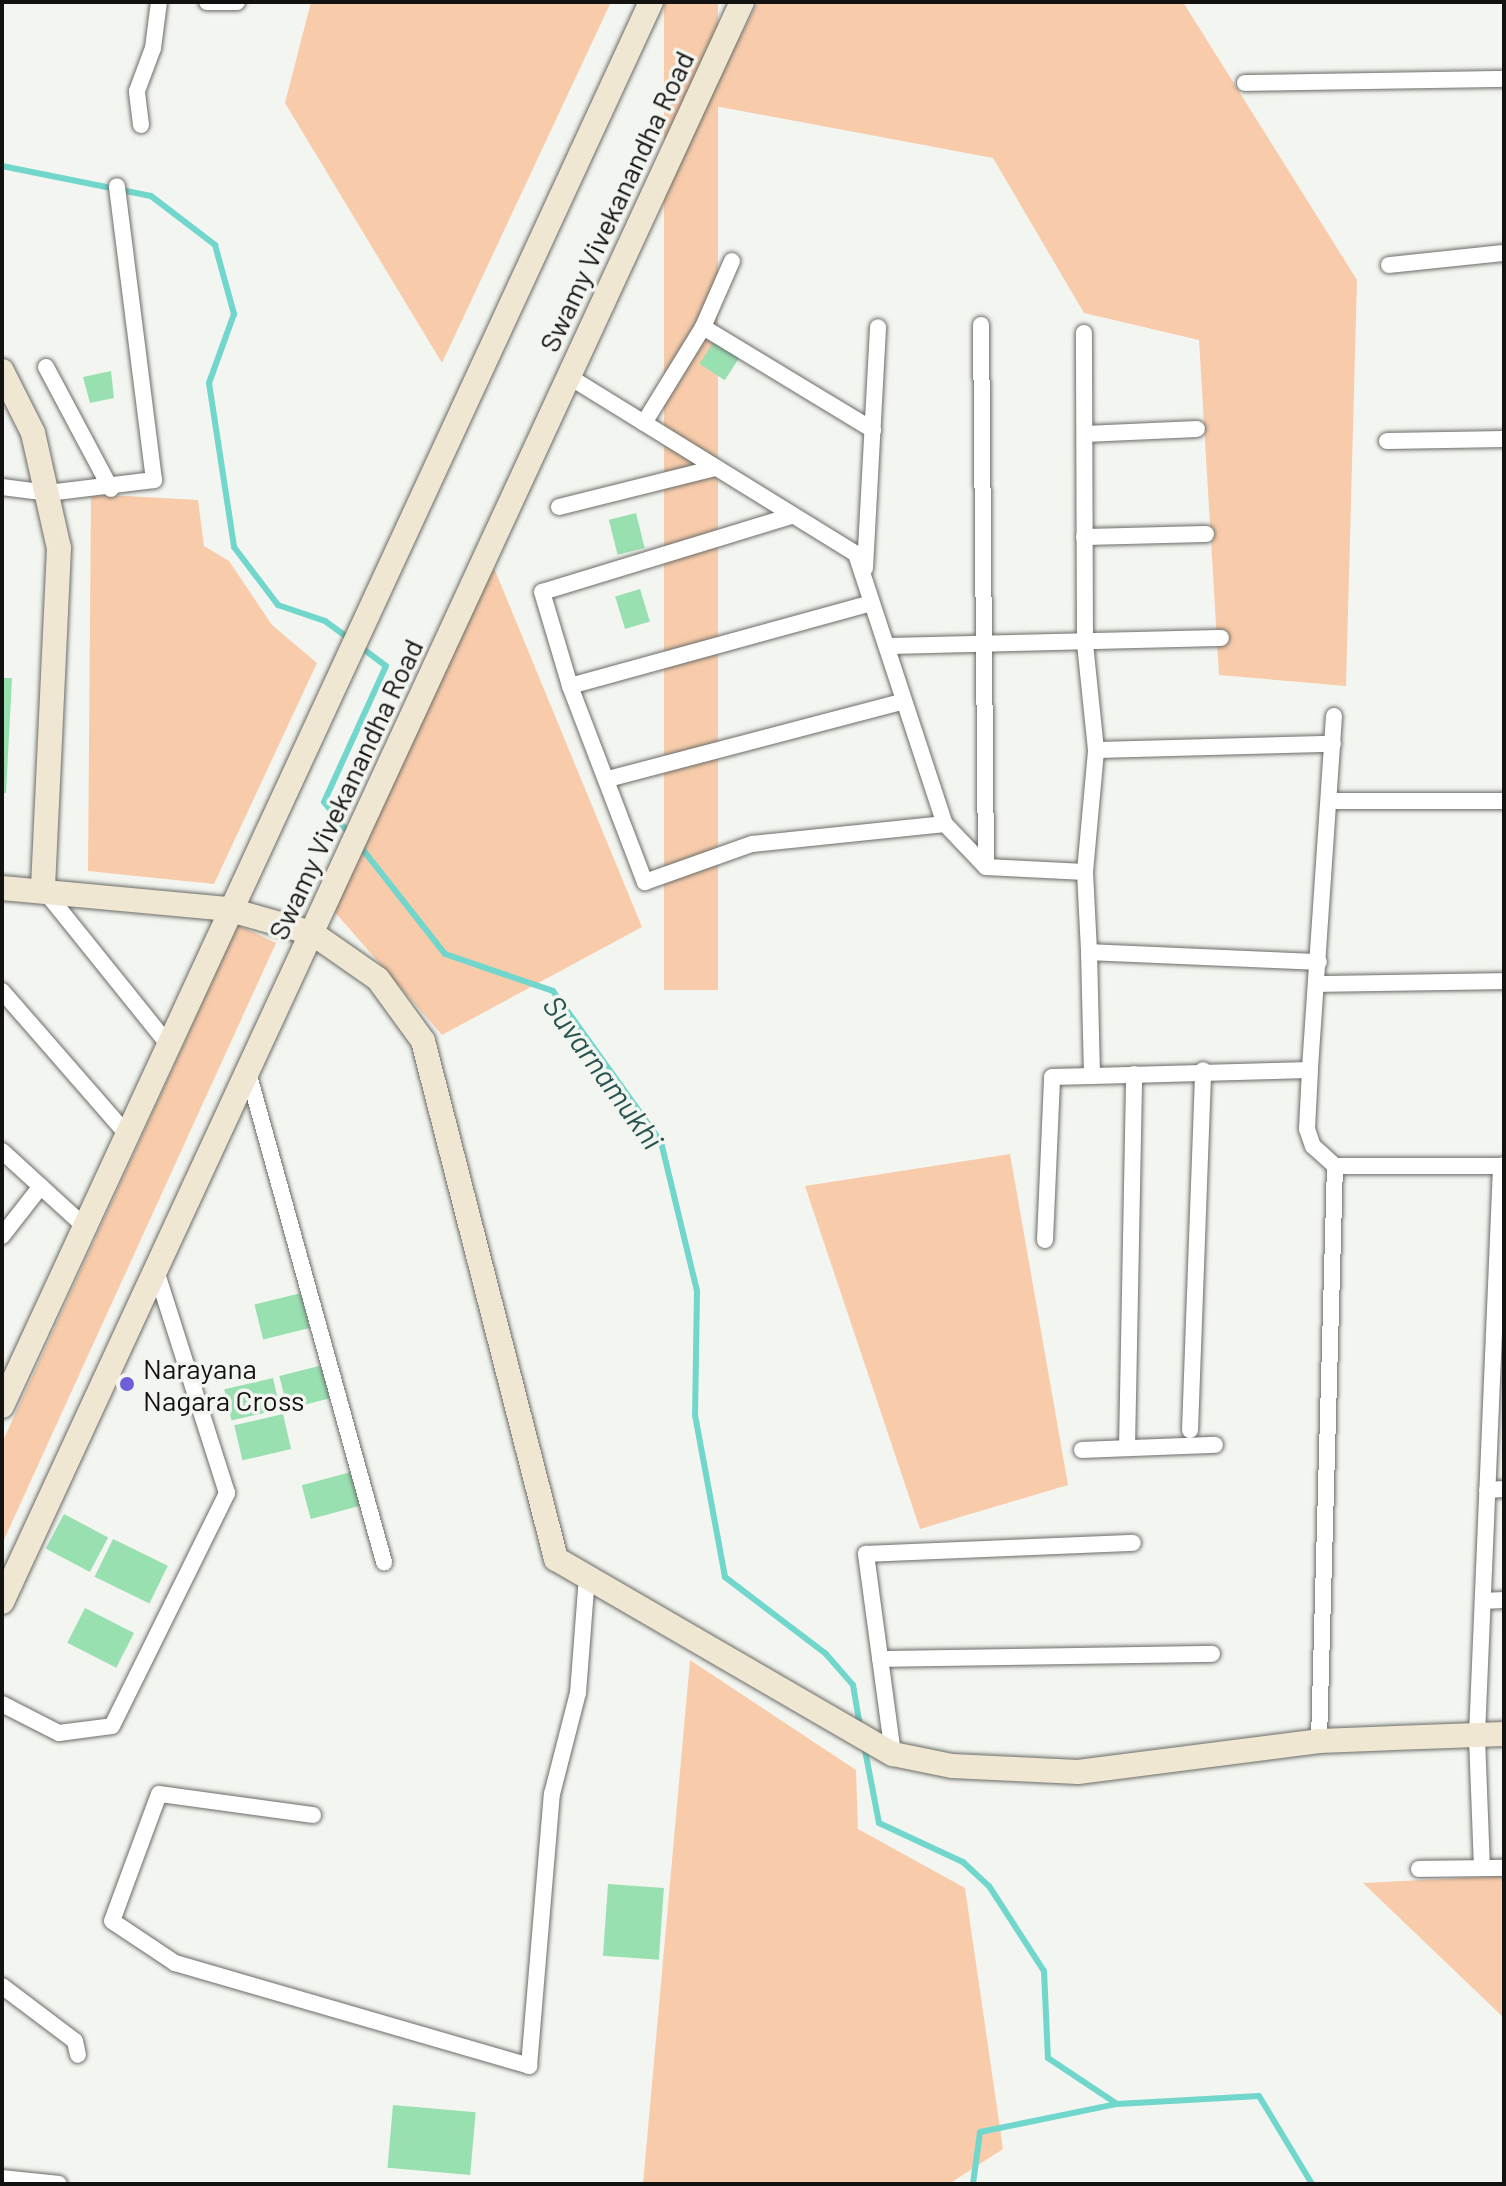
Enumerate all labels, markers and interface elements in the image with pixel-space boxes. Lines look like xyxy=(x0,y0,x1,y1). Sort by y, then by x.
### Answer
street label: Swamy Vivekanandha Road xyxy=(531,45,701,357)
street label: Swamy Vivekanandha Road xyxy=(260,633,430,945)
water label: Suvarnamukhi xyxy=(536,988,672,1156)
place label: Narayana Nagara Cross xyxy=(143,1351,304,1417)
marker: Narayana Nagara Cross xyxy=(118,1375,136,1393)

